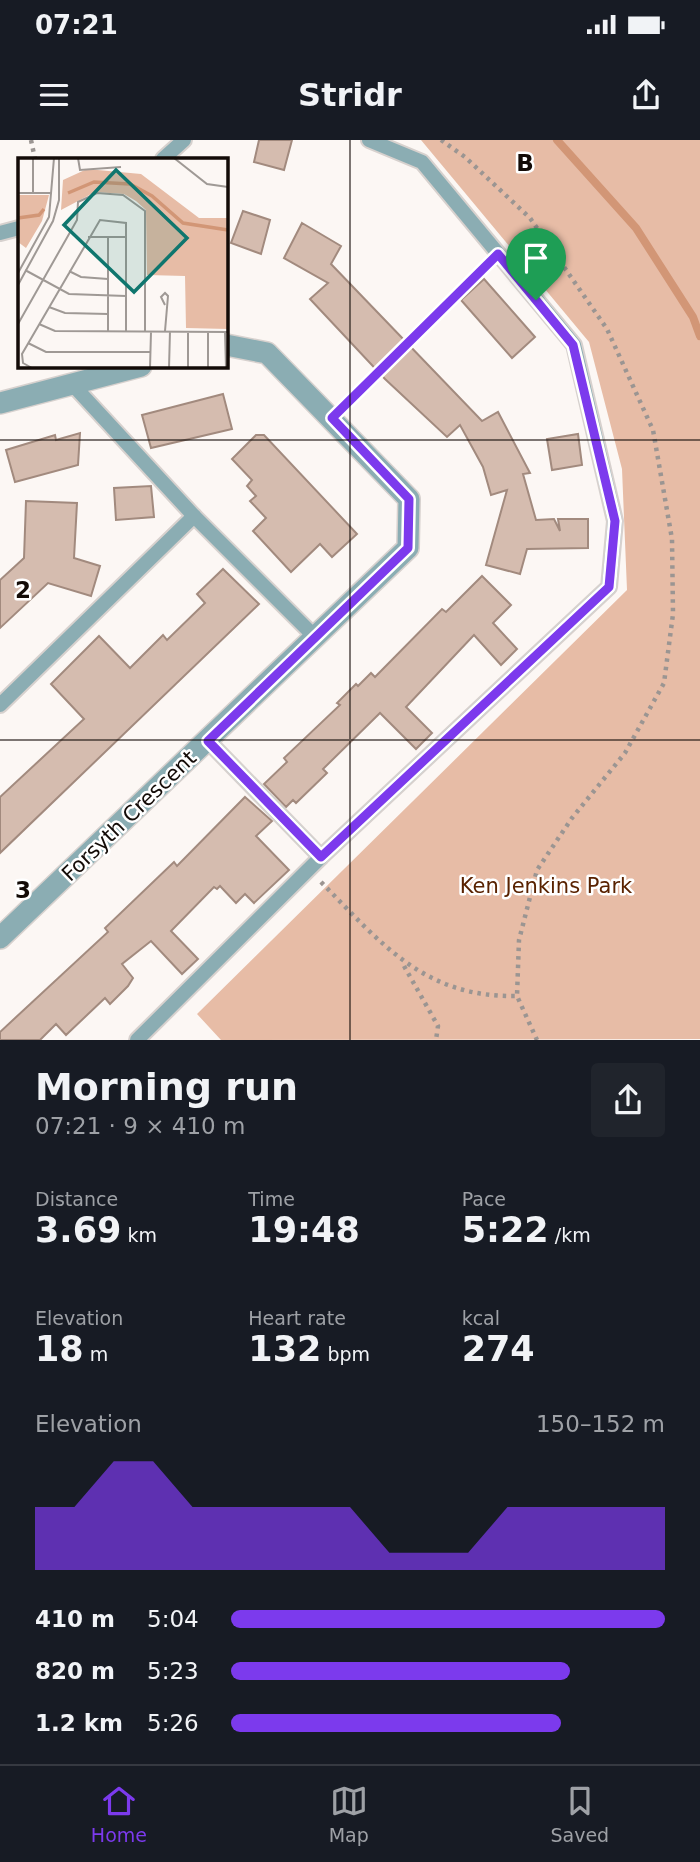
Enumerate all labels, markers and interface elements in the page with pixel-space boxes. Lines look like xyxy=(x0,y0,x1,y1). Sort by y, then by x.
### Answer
text: 07:21 xyxy=(35,10,118,40)
icon: menu xyxy=(35,76,73,114)
text: Stridr xyxy=(298,76,402,114)
icon: share xyxy=(627,76,665,114)
text: B xyxy=(516,150,534,176)
inset map xyxy=(18,158,228,368)
pin xyxy=(506,228,566,300)
icon: arrive xyxy=(517,239,555,277)
text: 2 xyxy=(15,577,31,603)
street label: Forsyth Crescent xyxy=(57,746,201,886)
park label: Ken Jenkins Park xyxy=(460,874,633,898)
text: 3 xyxy=(15,877,31,903)
button: share xyxy=(591,1063,665,1137)
text: Morning run xyxy=(35,1065,298,1109)
text: 07:21 · 9 × 410 m xyxy=(35,1113,245,1139)
text: Distance xyxy=(35,1188,118,1210)
text: Time xyxy=(248,1188,295,1210)
text: Pace xyxy=(462,1188,506,1210)
text: 3.69 xyxy=(35,1210,121,1250)
text: 19:48 xyxy=(248,1210,360,1250)
text: 5:22 xyxy=(462,1210,549,1250)
text: km xyxy=(121,1224,157,1246)
text: /km xyxy=(549,1224,591,1246)
text: Elevation xyxy=(35,1307,123,1329)
text: Heart rate xyxy=(248,1307,346,1329)
text: kcal xyxy=(462,1307,500,1329)
text: 18 xyxy=(35,1329,84,1369)
text: 132 xyxy=(248,1329,321,1369)
text: 274 xyxy=(462,1329,535,1369)
text: m xyxy=(84,1343,108,1365)
text: bpm xyxy=(321,1343,370,1365)
text: Elevation xyxy=(35,1411,142,1437)
text: 150–152 m xyxy=(536,1411,665,1437)
text: 410 m xyxy=(35,1606,115,1632)
text: 5:04 xyxy=(147,1606,199,1632)
text: 820 m xyxy=(35,1658,115,1684)
text: 5:23 xyxy=(147,1658,199,1684)
text: 1.2 km xyxy=(35,1710,123,1736)
text: 5:26 xyxy=(147,1710,199,1736)
tab: Home xyxy=(91,1782,147,1846)
tab: Map xyxy=(329,1782,369,1846)
tab: Saved xyxy=(550,1782,609,1846)

